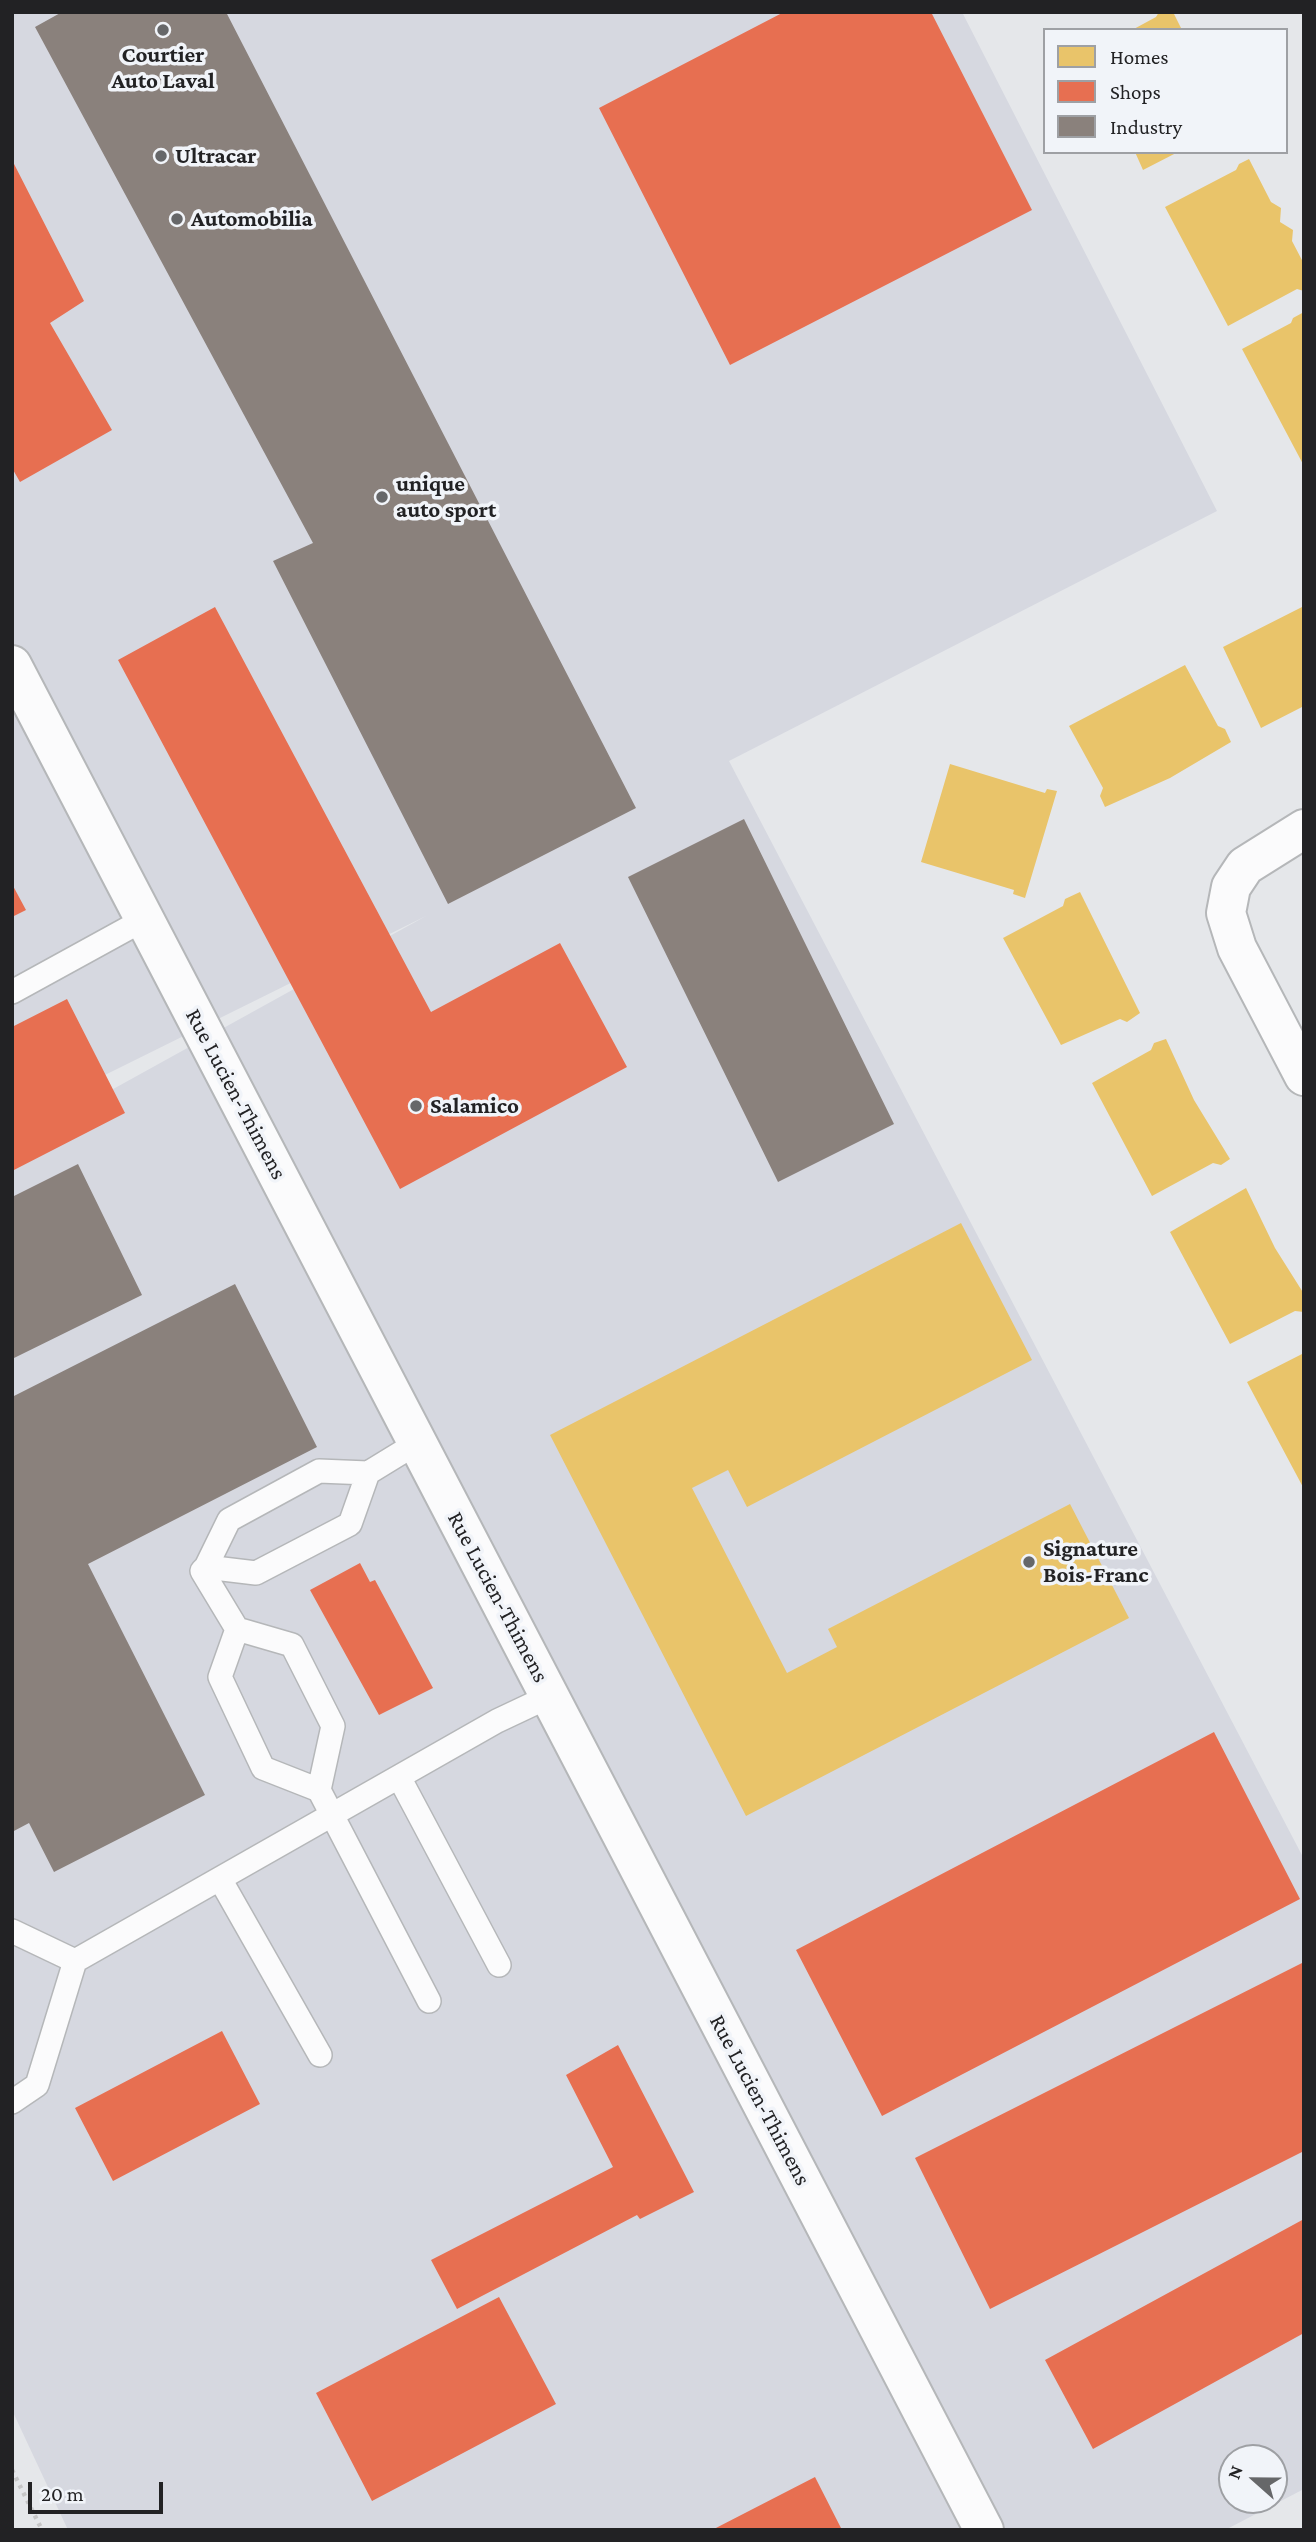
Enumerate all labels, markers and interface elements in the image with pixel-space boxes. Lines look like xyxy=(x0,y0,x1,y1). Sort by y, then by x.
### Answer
marker: Courtier Auto Laval xyxy=(155,22,171,38)
legend xyxy=(1043,28,1288,154)
place label: Courtier Auto Laval xyxy=(111,41,215,95)
text: Homes xyxy=(1110,45,1169,69)
text: Shops xyxy=(1110,80,1161,104)
text: Industry xyxy=(1110,115,1182,139)
place label: Ultracar xyxy=(175,142,256,170)
marker: Ultracar xyxy=(153,148,169,164)
place label: Automobilia xyxy=(191,205,313,233)
marker: Automobilia xyxy=(169,211,185,227)
place label: unique auto sport xyxy=(396,470,496,524)
marker: unique auto sport xyxy=(374,489,390,505)
street label: Rue Lucien-Thimens xyxy=(179,1004,293,1184)
place label: Salamico xyxy=(430,1092,519,1120)
marker: Salamico xyxy=(408,1098,424,1114)
street label: Rue Lucien-Thimens xyxy=(441,1507,555,1687)
place label: Signature Bois-Franc xyxy=(1043,1535,1149,1589)
marker: Signature Bois-Franc xyxy=(1021,1554,1037,1570)
street label: Rue Lucien-Thimens xyxy=(703,2010,817,2190)
north arrow xyxy=(1218,2444,1288,2514)
text: N xyxy=(1223,2462,1247,2482)
scale bar xyxy=(32,2468,166,2512)
text: 20 m xyxy=(41,2482,84,2506)

